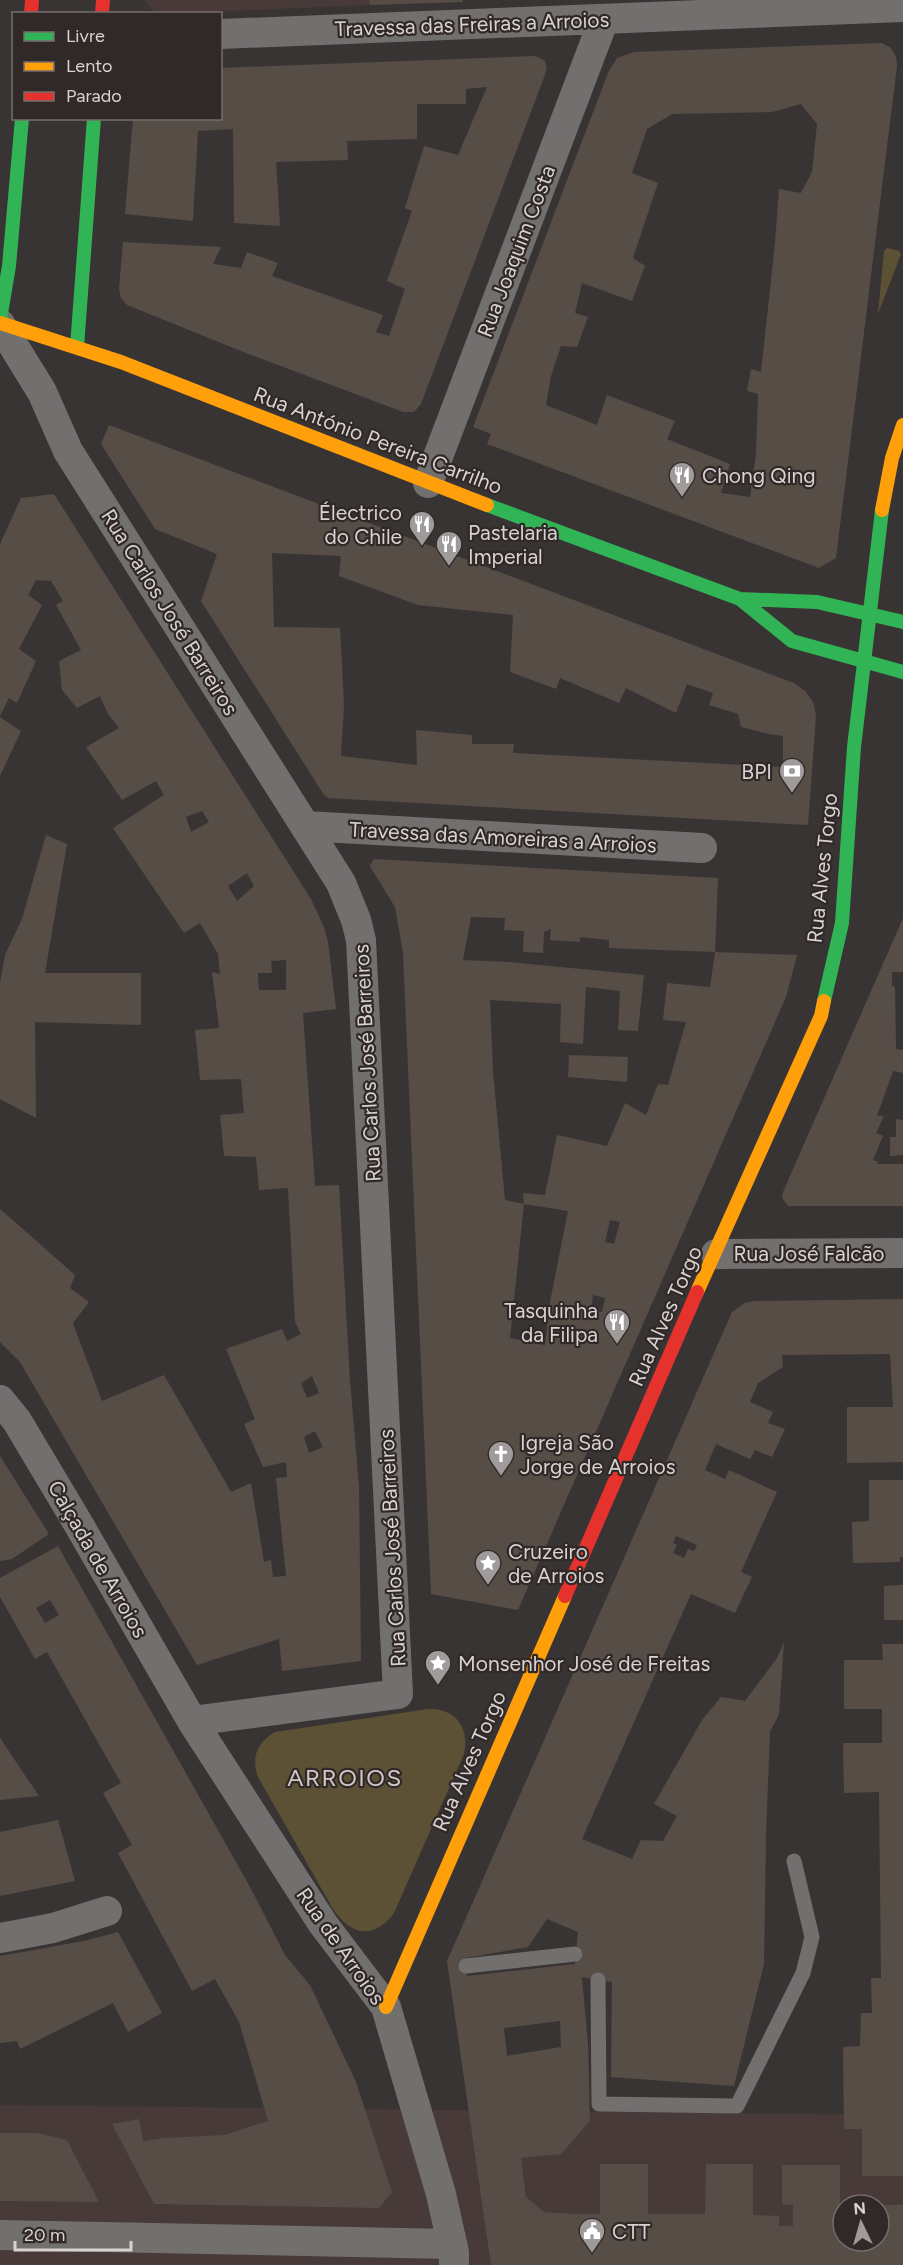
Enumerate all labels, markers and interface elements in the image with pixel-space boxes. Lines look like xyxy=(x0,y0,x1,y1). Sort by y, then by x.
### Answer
street label: Travessa das Freiras a Arroios xyxy=(334,7,610,41)
legend xyxy=(12,12,222,120)
text: Livre xyxy=(66,25,105,47)
text: Lento xyxy=(66,55,112,77)
text: Parado xyxy=(66,85,122,107)
street label: Rua Joaquim Costa xyxy=(472,162,560,340)
street label: Rua António Pereira Carrilho xyxy=(250,381,506,499)
restaurant icon: Chong Qing xyxy=(667,460,697,498)
place label: Chong Qing xyxy=(702,463,816,488)
place label: Électrico do Chile xyxy=(319,500,402,549)
street label: Rua Carlos José Barreiros xyxy=(96,504,244,720)
restaurant icon: Électrico do Chile xyxy=(407,509,437,547)
place label: Pastelaria Imperial xyxy=(468,520,558,569)
restaurant icon: Pastelaria Imperial xyxy=(434,529,464,567)
bank icon: BPI xyxy=(777,756,807,794)
place label: BPI xyxy=(741,759,772,784)
street label: Rua Alves Torgo xyxy=(802,792,842,944)
street label: Travessa das Amoreiras a Arroios xyxy=(349,816,657,858)
street label: Rua Carlos José Barreiros xyxy=(348,943,386,1183)
street label: Rua José Falcão xyxy=(733,1241,885,1266)
street label: Rua Alves Torgo xyxy=(623,1242,707,1390)
place label: Tasquinha da Filipa xyxy=(504,1298,598,1347)
restaurant icon: Tasquinha da Filipa xyxy=(602,1307,632,1345)
street label: Rua Carlos José Barreiros xyxy=(373,1428,411,1668)
place label: Igreja São Jorge de Arroios xyxy=(520,1430,675,1479)
church icon: Igreja São Jorge de Arroios xyxy=(486,1439,516,1477)
street label: Calçada de Arroios xyxy=(43,1476,153,1642)
place label: Cruzeiro de Arroios xyxy=(508,1539,604,1588)
place icon: Cruzeiro de Arroios xyxy=(473,1548,503,1586)
place icon: Monsenhor José de Freitas xyxy=(423,1648,453,1686)
place label: Monsenhor José de Freitas xyxy=(458,1651,710,1676)
street label: Rua Alves Torgo xyxy=(427,1687,511,1835)
district label: ARROIOS xyxy=(287,1763,403,1792)
street label: Rua de Arroios xyxy=(291,1883,391,2009)
north arrow xyxy=(831,2193,891,2253)
text: N xyxy=(853,2199,867,2219)
scale bar xyxy=(15,2214,130,2252)
public building icon: CTT xyxy=(577,2216,607,2254)
place label: CTT xyxy=(612,2219,651,2244)
text: 20 m xyxy=(24,2224,65,2246)

